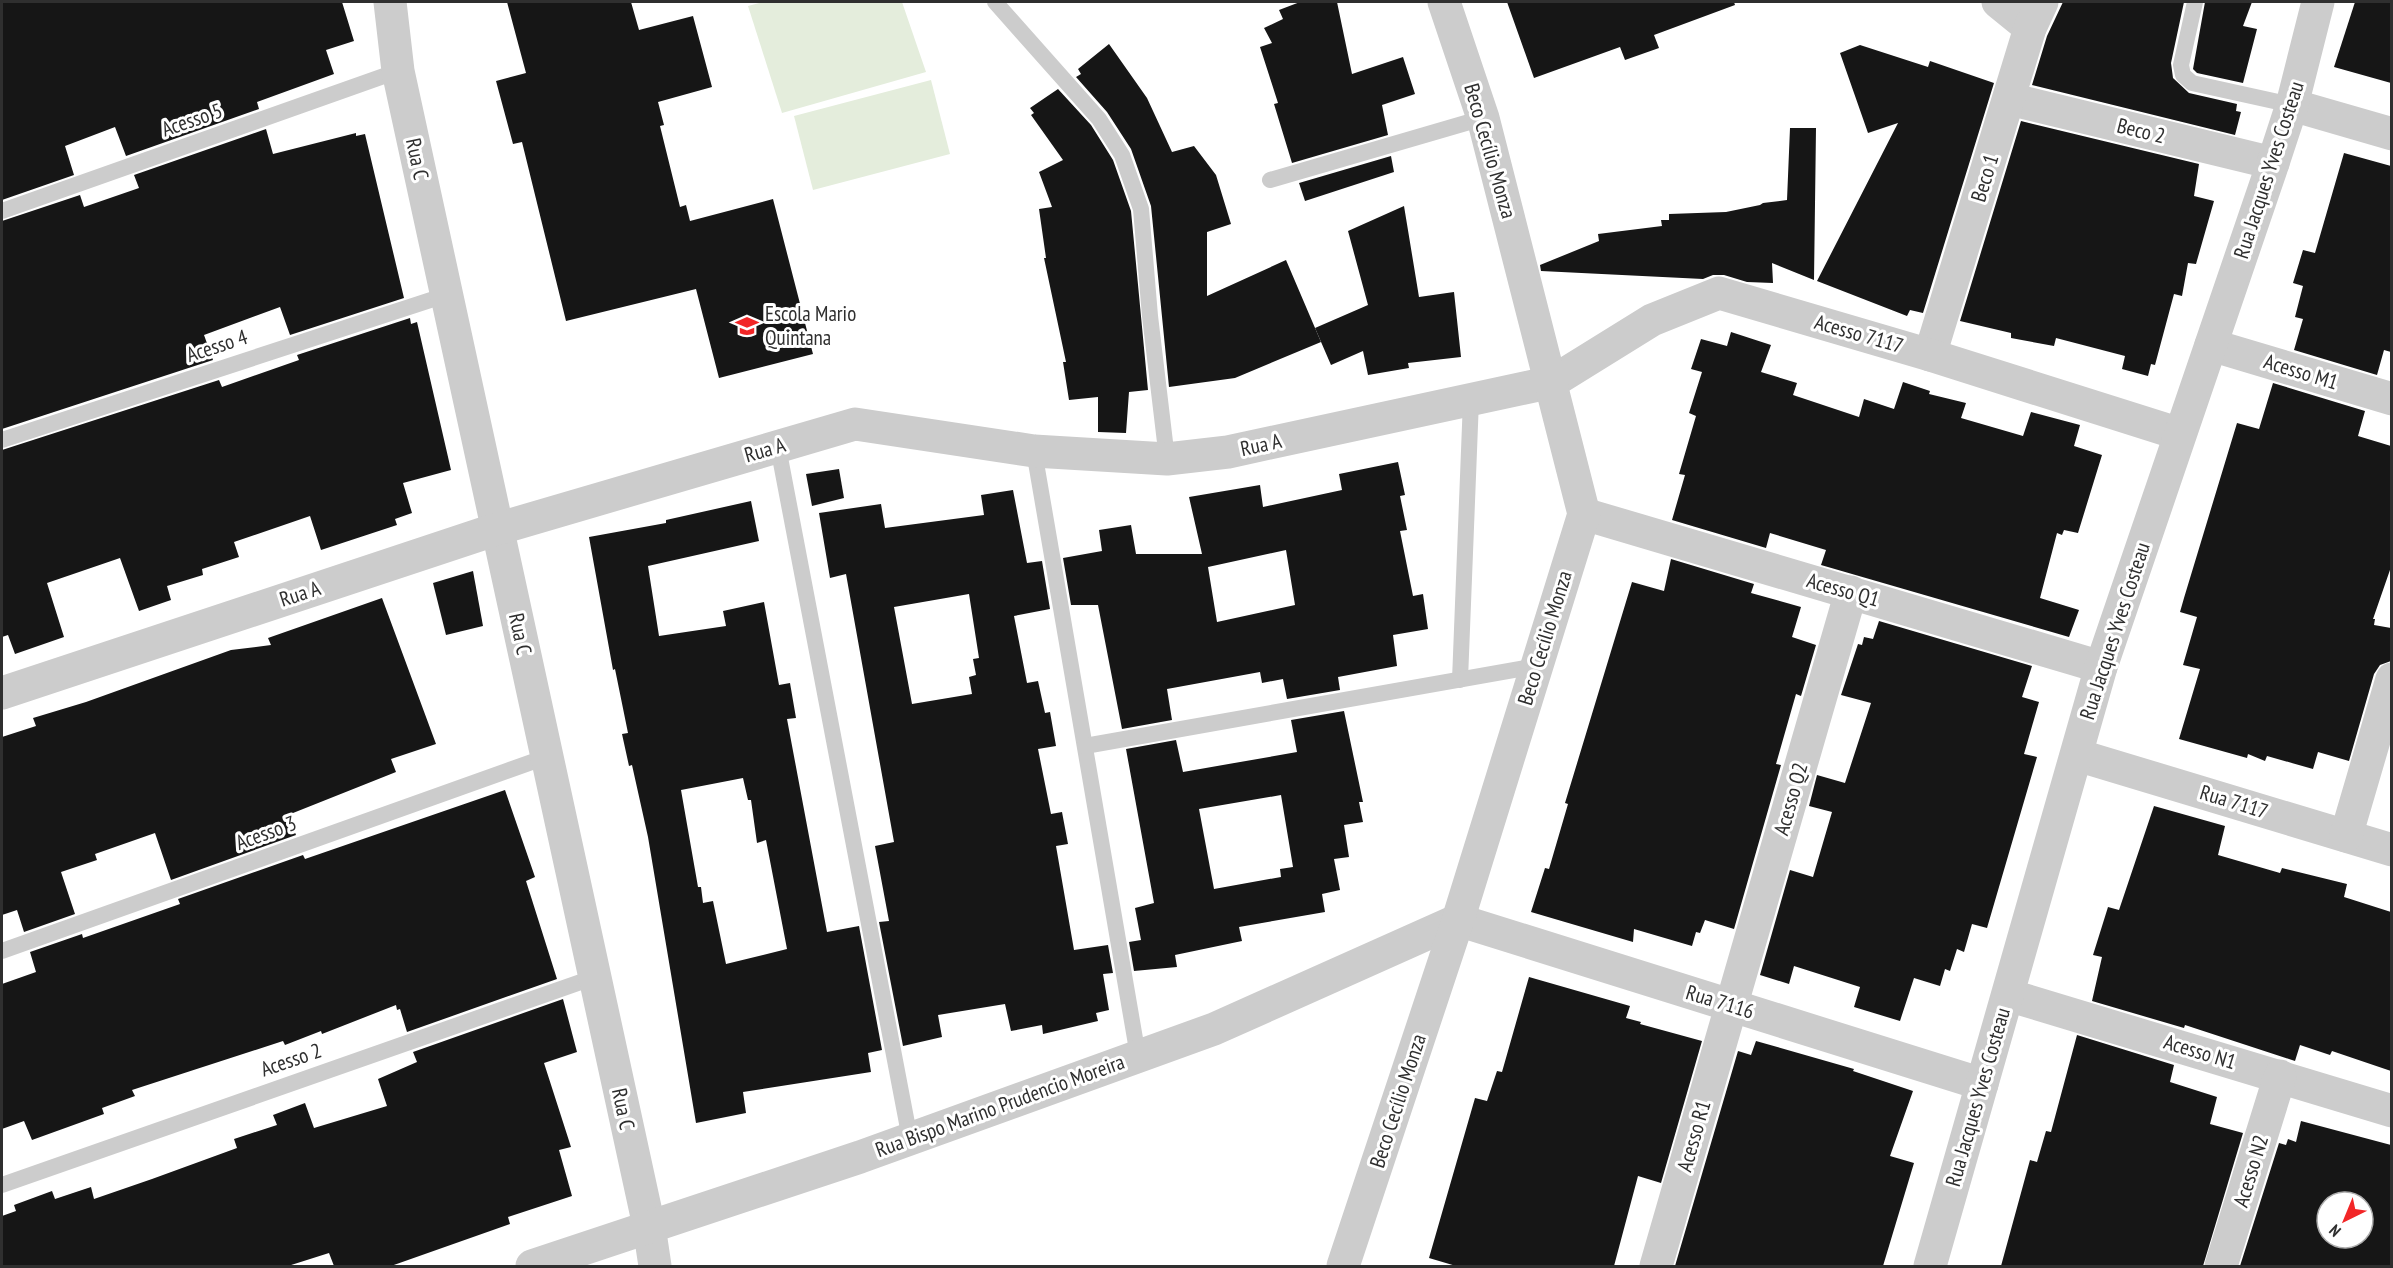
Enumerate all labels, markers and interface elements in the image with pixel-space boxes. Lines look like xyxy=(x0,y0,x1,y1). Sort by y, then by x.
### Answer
street label: Rua Jacques Yves Costeau xyxy=(2227,78,2310,262)
street label: Beco Cecílio Monza xyxy=(1458,80,1523,221)
street label: Acesso 5 xyxy=(158,97,226,142)
street label: Beco 2 xyxy=(2114,112,2168,149)
street label: Rua C xyxy=(400,136,435,182)
street label: Beco 1 xyxy=(1965,151,2005,205)
place label: Escola Mario Quintana xyxy=(765,300,856,351)
street label: Acesso 7117 xyxy=(1812,308,1907,359)
school or university icon: Escola Mario Quintana xyxy=(734,313,760,339)
street label: Acesso 4 xyxy=(183,323,251,368)
street label: Acesso M1 xyxy=(2261,347,2341,396)
street label: Rua A xyxy=(1238,427,1284,462)
street label: Rua A xyxy=(741,431,789,468)
street label: Rua Jacques Yves Costeau xyxy=(2073,539,2156,723)
street label: Acesso Q1 xyxy=(1804,566,1883,613)
street label: Beco Cecílio Monza xyxy=(1511,567,1578,708)
street label: Rua A xyxy=(276,574,324,613)
street label: Rua C xyxy=(503,611,538,657)
street label: Acesso Q2 xyxy=(1767,759,1814,838)
street label: Rua 7117 xyxy=(2197,778,2271,825)
street label: Acesso 3 xyxy=(232,809,300,856)
street label: Rua 7116 xyxy=(1683,978,1757,1025)
street label: Rua Jacques Yves Costeau xyxy=(1939,1004,2016,1189)
street label: Acesso N1 xyxy=(2161,1028,2239,1075)
street label: Beco Cecílio Monza xyxy=(1363,1030,1432,1171)
street label: Acesso 2 xyxy=(257,1037,325,1082)
street label: Rua Bispo Marino Prudencio Moreira xyxy=(872,1048,1128,1163)
street label: Rua C xyxy=(606,1086,641,1132)
street label: Acesso R1 xyxy=(1671,1097,1717,1175)
street label: Acesso N2 xyxy=(2227,1132,2274,1210)
north arrow xyxy=(2315,1190,2375,1250)
text: N xyxy=(2325,1221,2345,1241)

